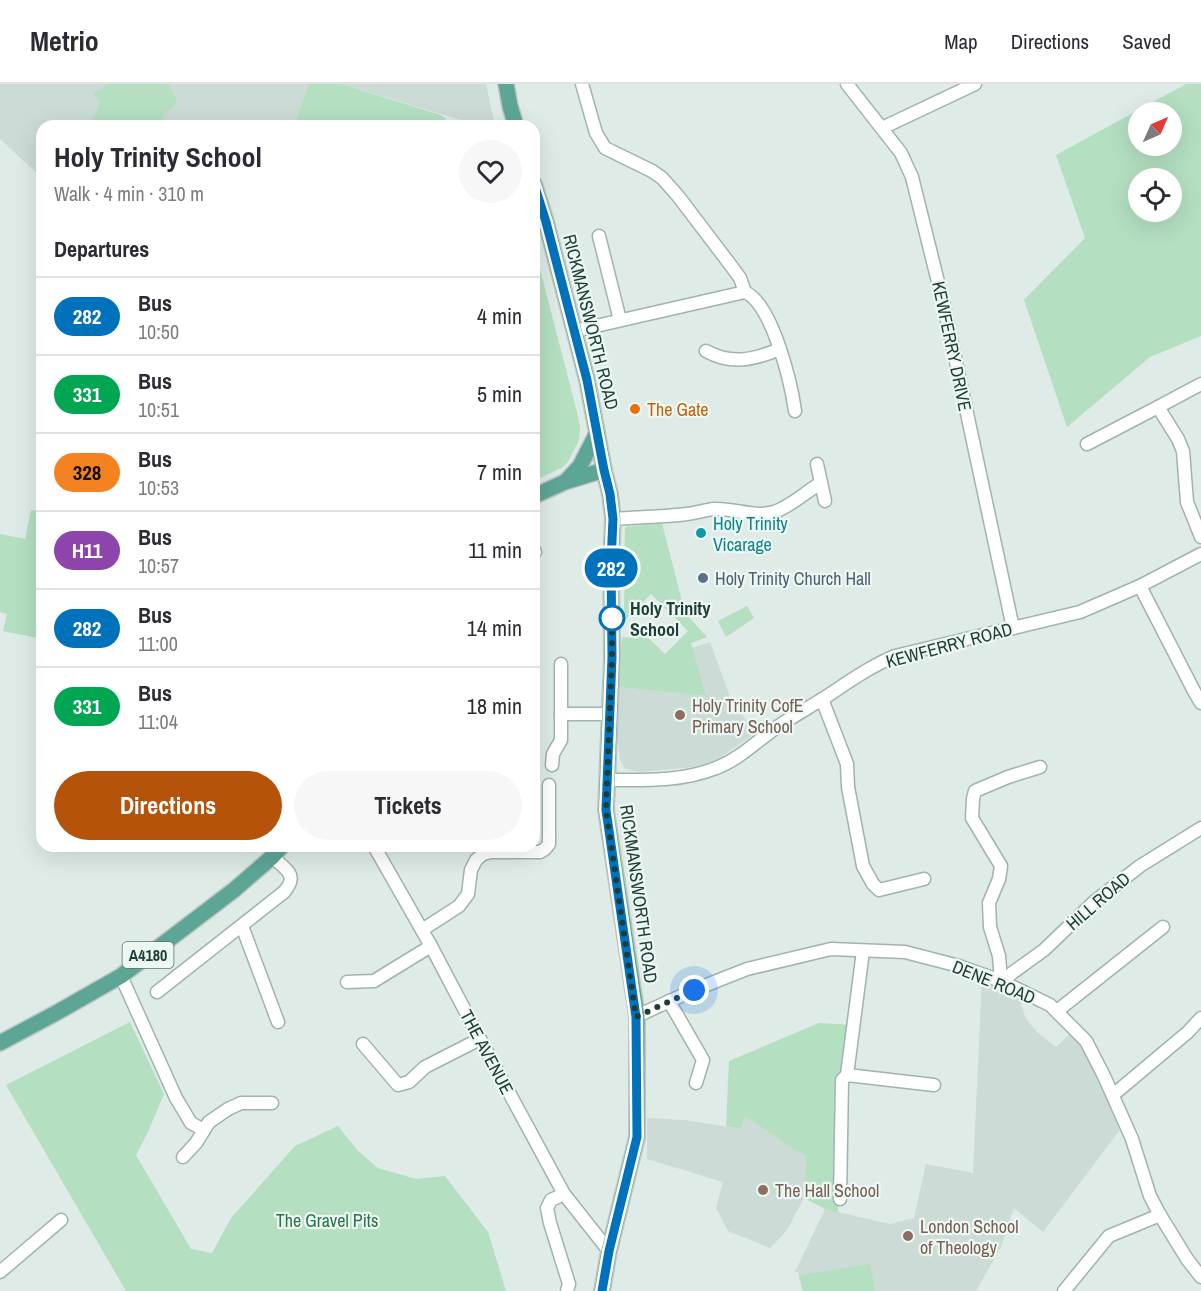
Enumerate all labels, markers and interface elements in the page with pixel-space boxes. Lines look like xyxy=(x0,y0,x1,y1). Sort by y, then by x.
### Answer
text: Metrio xyxy=(30,22,99,60)
text: Map xyxy=(944,27,978,56)
text: Directions xyxy=(1011,27,1089,56)
text: Saved xyxy=(1122,27,1171,56)
north arrow xyxy=(1128,102,1182,156)
map controls xyxy=(1128,102,1182,222)
text: Holy Trinity School xyxy=(54,138,262,176)
button: heart xyxy=(459,140,522,203)
button: locate xyxy=(1128,168,1182,222)
text: Walk · 4 min · 310 m xyxy=(54,180,204,207)
street label: RICKMANSWORTH ROAD xyxy=(557,232,625,412)
text: Departures xyxy=(54,234,149,264)
street label: KEWFERRY DRIVE xyxy=(926,279,978,413)
text: Bus xyxy=(138,288,172,318)
text: 4 min xyxy=(477,301,522,331)
text: 282 xyxy=(73,302,101,331)
text: 10:50 xyxy=(138,318,179,345)
text: Bus xyxy=(138,366,172,396)
text: 5 min xyxy=(477,379,522,409)
text: 331 xyxy=(73,380,101,409)
text: 10:51 xyxy=(138,396,179,423)
place label: The Gate xyxy=(647,397,709,422)
marker: The Gate xyxy=(628,402,642,416)
text: Bus xyxy=(138,444,172,474)
text: 7 min xyxy=(477,457,522,487)
text: 328 xyxy=(73,458,101,487)
text: 10:53 xyxy=(138,474,179,501)
place label: Holy Trinity Vicarage xyxy=(713,511,788,557)
text: Bus xyxy=(138,522,172,552)
marker: Holy Trinity Vicarage xyxy=(694,526,708,540)
text: 11 min xyxy=(468,535,522,565)
text: H11 xyxy=(72,536,102,565)
line badge: 282 xyxy=(576,548,646,588)
text: 10:57 xyxy=(138,552,179,579)
text: 282 xyxy=(597,554,625,583)
place label: Holy Trinity Church Hall xyxy=(715,566,871,591)
marker: Holy Trinity Church Hall xyxy=(696,571,710,585)
place label: Holy Trinity School xyxy=(630,596,711,642)
text: Bus xyxy=(138,600,172,630)
marker: Holy Trinity School xyxy=(599,605,625,631)
text: 14 min xyxy=(467,613,522,643)
text: 282 xyxy=(73,614,101,643)
street label: KEWFERRY ROAD xyxy=(883,616,1015,674)
text: 11:00 xyxy=(138,630,178,657)
text: Bus xyxy=(138,678,172,708)
text: 18 min xyxy=(467,691,522,721)
text: 331 xyxy=(73,692,101,721)
place label: Holy Trinity CofE Primary School xyxy=(692,693,804,739)
text: 11:04 xyxy=(138,708,178,735)
marker: Holy Trinity CofE Primary School xyxy=(673,708,687,722)
button: Directions xyxy=(54,771,282,840)
button: Tickets xyxy=(294,771,522,840)
street label: RICKMANSWORTH ROAD xyxy=(614,803,664,985)
street label: HILL ROAD xyxy=(1061,866,1135,936)
road number: A4180 xyxy=(122,942,174,968)
street label: DENE ROAD xyxy=(949,954,1039,1010)
your location xyxy=(679,975,709,1005)
street label: THE AVENUE xyxy=(454,1005,520,1099)
place label: The Hall School xyxy=(775,1178,879,1203)
marker: The Hall School xyxy=(756,1183,770,1197)
park label: The Gravel Pits xyxy=(276,1208,378,1233)
place label: London School of Theology xyxy=(920,1214,1018,1260)
marker: London School of Theology xyxy=(901,1229,915,1243)

